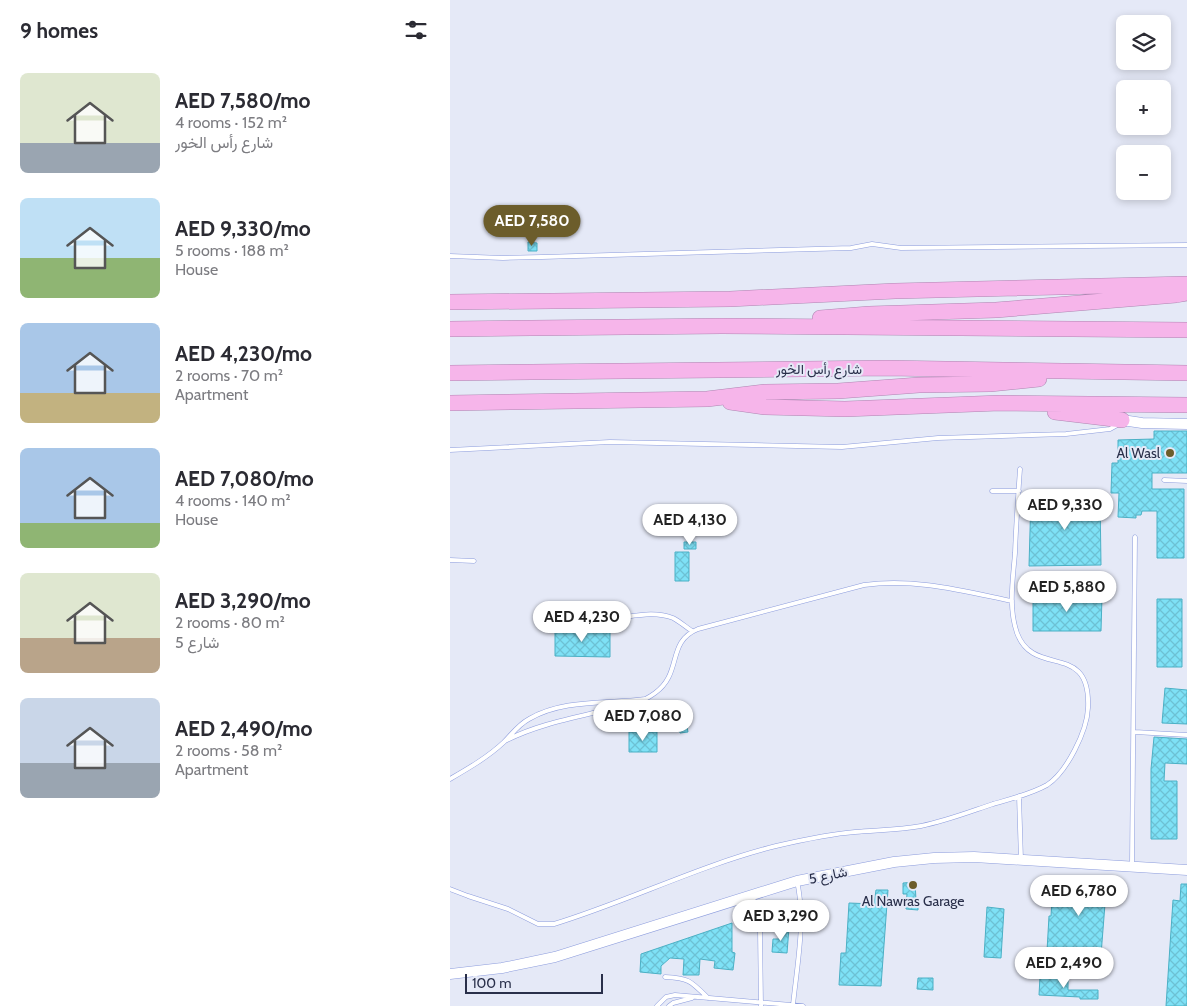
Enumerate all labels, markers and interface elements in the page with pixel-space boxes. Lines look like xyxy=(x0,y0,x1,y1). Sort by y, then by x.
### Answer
map controls xyxy=(1116,15,1171,200)
button: layers xyxy=(1116,15,1171,70)
icon: filters xyxy=(402,16,430,44)
text: 9 homes xyxy=(20,18,98,43)
button: + xyxy=(1116,80,1171,135)
text: AED 7,580/mo xyxy=(175,88,310,113)
icon: home xyxy=(60,93,120,153)
text: 4 rooms · 152 m² xyxy=(175,113,287,132)
text: شارع رأس الخور xyxy=(175,133,273,152)
button: − xyxy=(1116,145,1171,200)
pin: AED 7,580 xyxy=(475,204,589,247)
text: AED 7,580 xyxy=(494,211,570,230)
text: AED 9,330/mo xyxy=(175,216,311,241)
icon: home xyxy=(60,218,120,278)
text: 5 rooms · 188 m² xyxy=(175,241,289,260)
text: House xyxy=(175,260,218,279)
text: AED 4,230/mo xyxy=(175,341,312,366)
icon: home xyxy=(60,343,120,403)
street label: شارع رأس الخور xyxy=(775,360,862,380)
text: 2 rooms · 70 m² xyxy=(175,366,283,385)
text: Apartment xyxy=(175,385,248,404)
place label: Al Wasl xyxy=(1117,444,1161,462)
marker: Al Wasl xyxy=(1164,447,1176,459)
text: AED 7,080/mo xyxy=(175,466,314,491)
icon: home xyxy=(60,468,120,528)
pin: AED 9,330 xyxy=(1008,488,1122,531)
text: 4 rooms · 140 m² xyxy=(175,491,291,510)
text: AED 9,330 xyxy=(1027,495,1103,514)
pin: AED 4,130 xyxy=(633,504,747,546)
text: House xyxy=(175,510,218,529)
text: AED 4,130 xyxy=(653,510,727,529)
pin: AED 5,880 xyxy=(1010,570,1124,613)
text: AED 5,880 xyxy=(1028,577,1106,596)
text: AED 3,290/mo xyxy=(175,588,311,613)
icon: home xyxy=(60,593,120,653)
pin: AED 4,230 xyxy=(525,600,639,643)
text: AED 4,230 xyxy=(544,607,620,626)
text: 2 rooms · 80 m² xyxy=(175,613,285,632)
text: شارع 5 xyxy=(175,633,219,652)
pin: AED 7,080 xyxy=(586,700,700,742)
text: AED 7,080 xyxy=(604,706,682,725)
text: AED 2,490/mo xyxy=(175,716,313,741)
icon: home xyxy=(60,718,120,778)
text: 2 rooms · 58 m² xyxy=(175,741,282,760)
text: Apartment xyxy=(175,760,248,779)
street label: شارع 5 xyxy=(807,862,849,890)
pin: AED 6,780 xyxy=(1022,874,1136,917)
marker: Al Nawras Garage xyxy=(907,879,919,891)
text: AED 6,780 xyxy=(1041,881,1117,900)
place label: Al Nawras Garage xyxy=(862,892,964,910)
pin: AED 3,290 xyxy=(724,900,838,942)
text: AED 3,290 xyxy=(743,906,819,925)
pin: AED 2,490 xyxy=(1007,946,1121,989)
text: AED 2,490 xyxy=(1026,953,1102,972)
scale bar xyxy=(465,971,602,994)
text: 100 m xyxy=(472,974,512,992)

